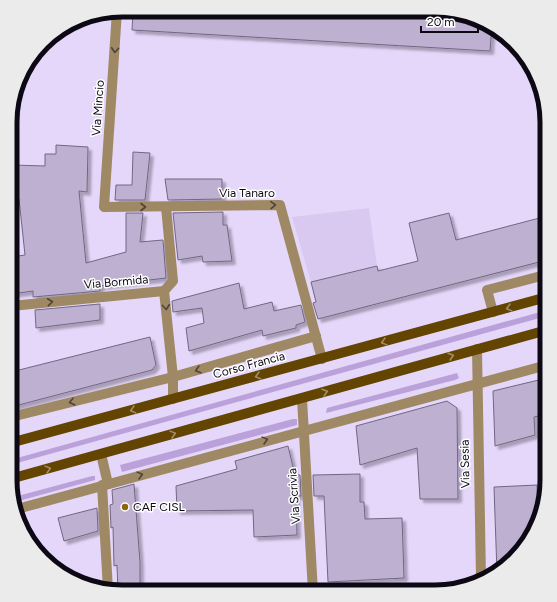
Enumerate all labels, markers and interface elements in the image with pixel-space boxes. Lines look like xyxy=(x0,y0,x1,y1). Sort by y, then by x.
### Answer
scale bar xyxy=(421,8,478,34)
text: 20 m xyxy=(427,15,455,29)
one-way arrow xyxy=(110,47,119,53)
street label: Via Mincio xyxy=(89,80,107,136)
street label: Via Tanaro xyxy=(219,186,275,200)
one-way arrow xyxy=(270,201,276,209)
one-way arrow xyxy=(140,203,146,211)
street label: Via Bormida xyxy=(83,272,149,292)
one-way arrow xyxy=(47,297,53,306)
one-way arrow xyxy=(506,303,513,312)
one-way arrow xyxy=(161,304,170,310)
one-way arrow xyxy=(380,337,387,346)
street label: Corso Francia xyxy=(212,349,286,381)
one-way arrow xyxy=(447,353,454,361)
one-way arrow xyxy=(195,365,201,373)
one-way arrow xyxy=(255,371,262,380)
one-way arrow xyxy=(322,388,329,397)
one-way arrow xyxy=(69,397,76,406)
one-way arrow xyxy=(130,405,137,414)
one-way arrow xyxy=(169,430,176,439)
one-way arrow xyxy=(262,437,268,445)
street label: Via Sesia xyxy=(458,440,472,488)
one-way arrow xyxy=(44,465,51,474)
street label: Via Scrivia xyxy=(285,468,303,524)
one-way arrow xyxy=(136,471,143,480)
place label: CAF CISL xyxy=(133,500,186,514)
marker: CAF CISL xyxy=(120,502,130,512)

